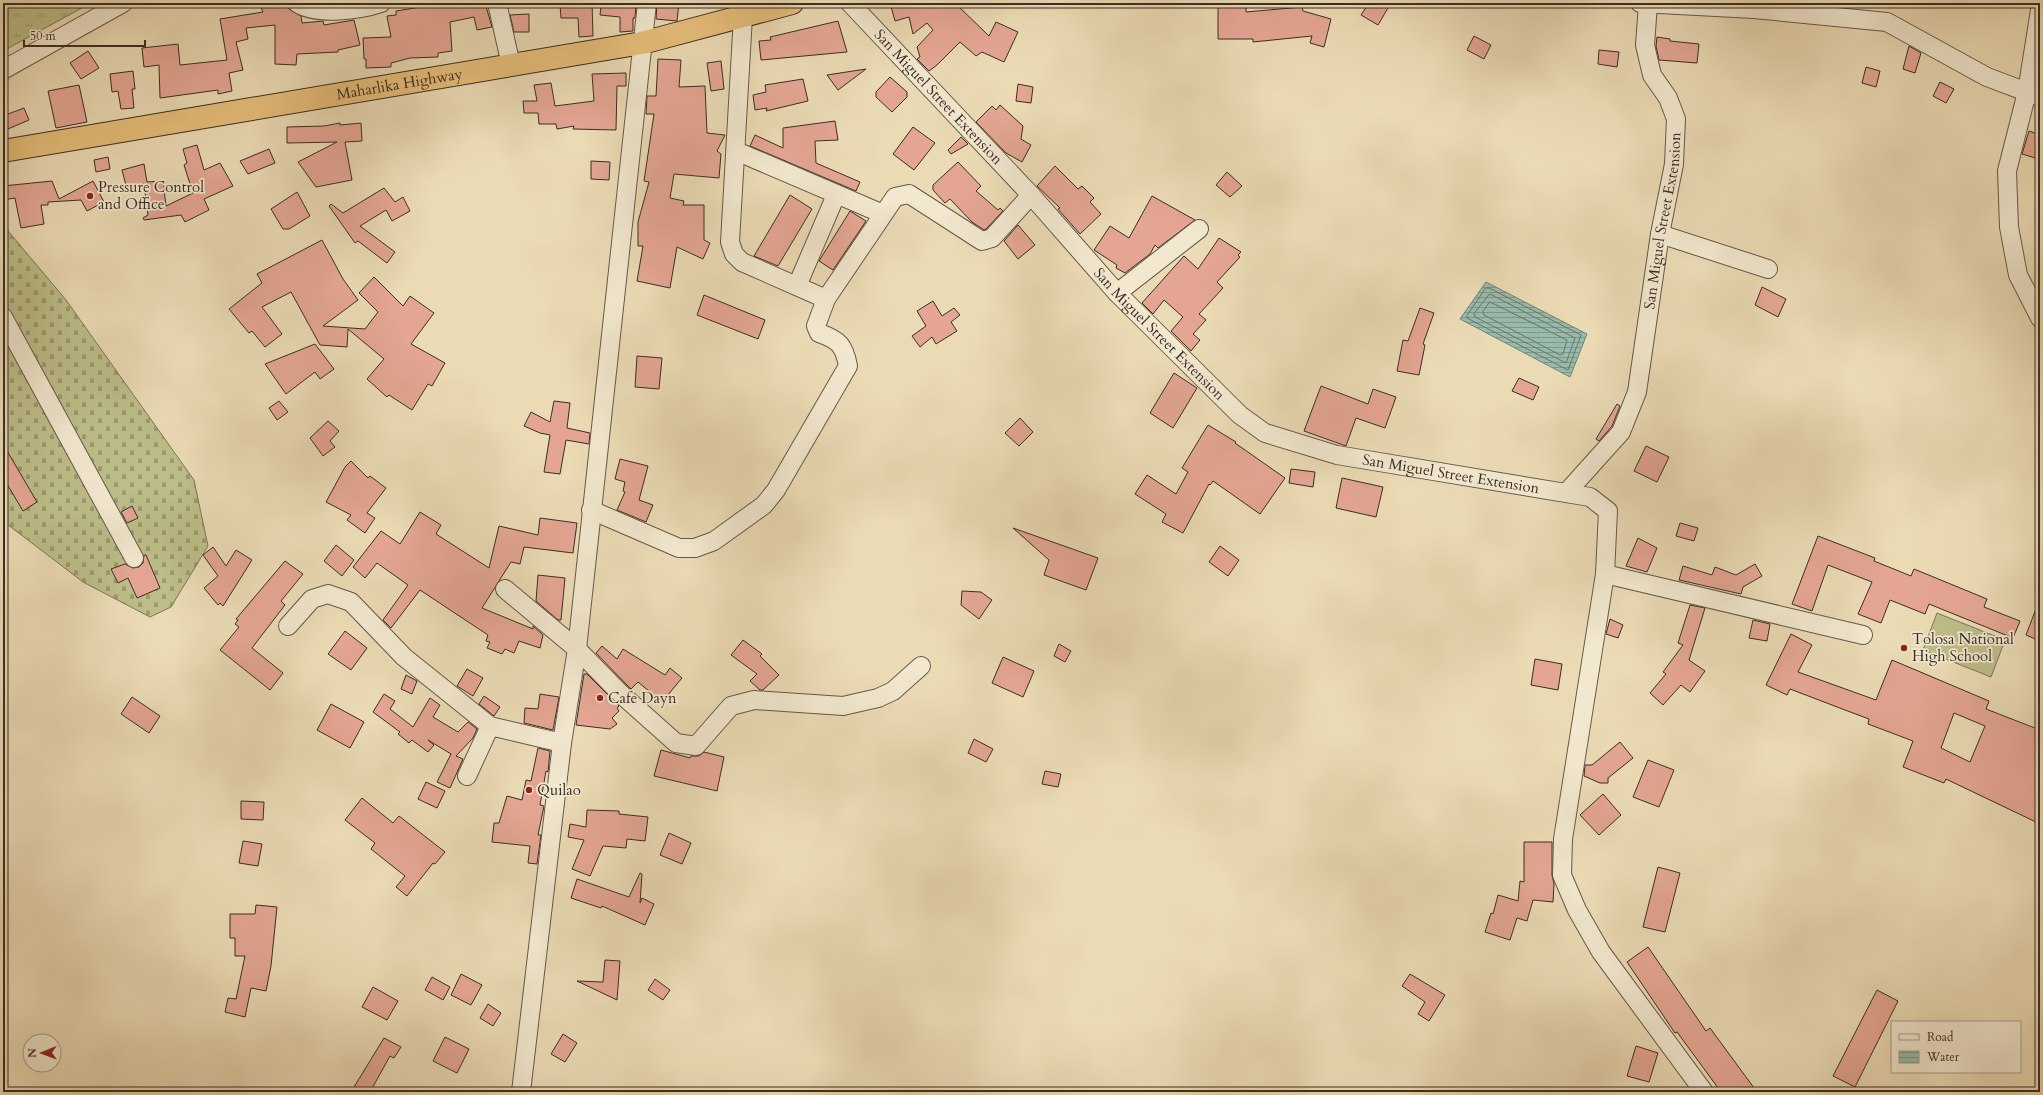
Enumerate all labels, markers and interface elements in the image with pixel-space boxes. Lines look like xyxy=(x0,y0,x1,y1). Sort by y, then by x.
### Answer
scale bar xyxy=(24,22,145,48)
street label: San Miguel Street Extension xyxy=(870,25,1008,169)
text: 50 m xyxy=(30,28,57,44)
street label: Maharlika Highway xyxy=(335,64,464,104)
street label: San Miguel Street Extension xyxy=(1639,131,1685,311)
place label: Pressure Control and Office xyxy=(98,177,204,214)
marker: Pressure Control and Office xyxy=(85,191,95,201)
street label: San Miguel Street Extension xyxy=(1089,263,1230,405)
street label: San Miguel Street Extension xyxy=(1361,449,1541,499)
place label: Tolosa National High School xyxy=(1912,629,2014,666)
marker: Tolosa National High School xyxy=(1899,643,1909,653)
place label: Cafe Dayn xyxy=(608,688,677,708)
marker: Cafe Dayn xyxy=(595,693,605,703)
place label: Quilao xyxy=(537,780,581,800)
marker: Quilao xyxy=(524,785,534,795)
legend xyxy=(1891,1021,2021,1073)
text: Road xyxy=(1927,1029,1954,1045)
north arrow xyxy=(22,1033,62,1073)
text: N xyxy=(25,1048,40,1058)
text: Water xyxy=(1926,1049,1960,1065)

